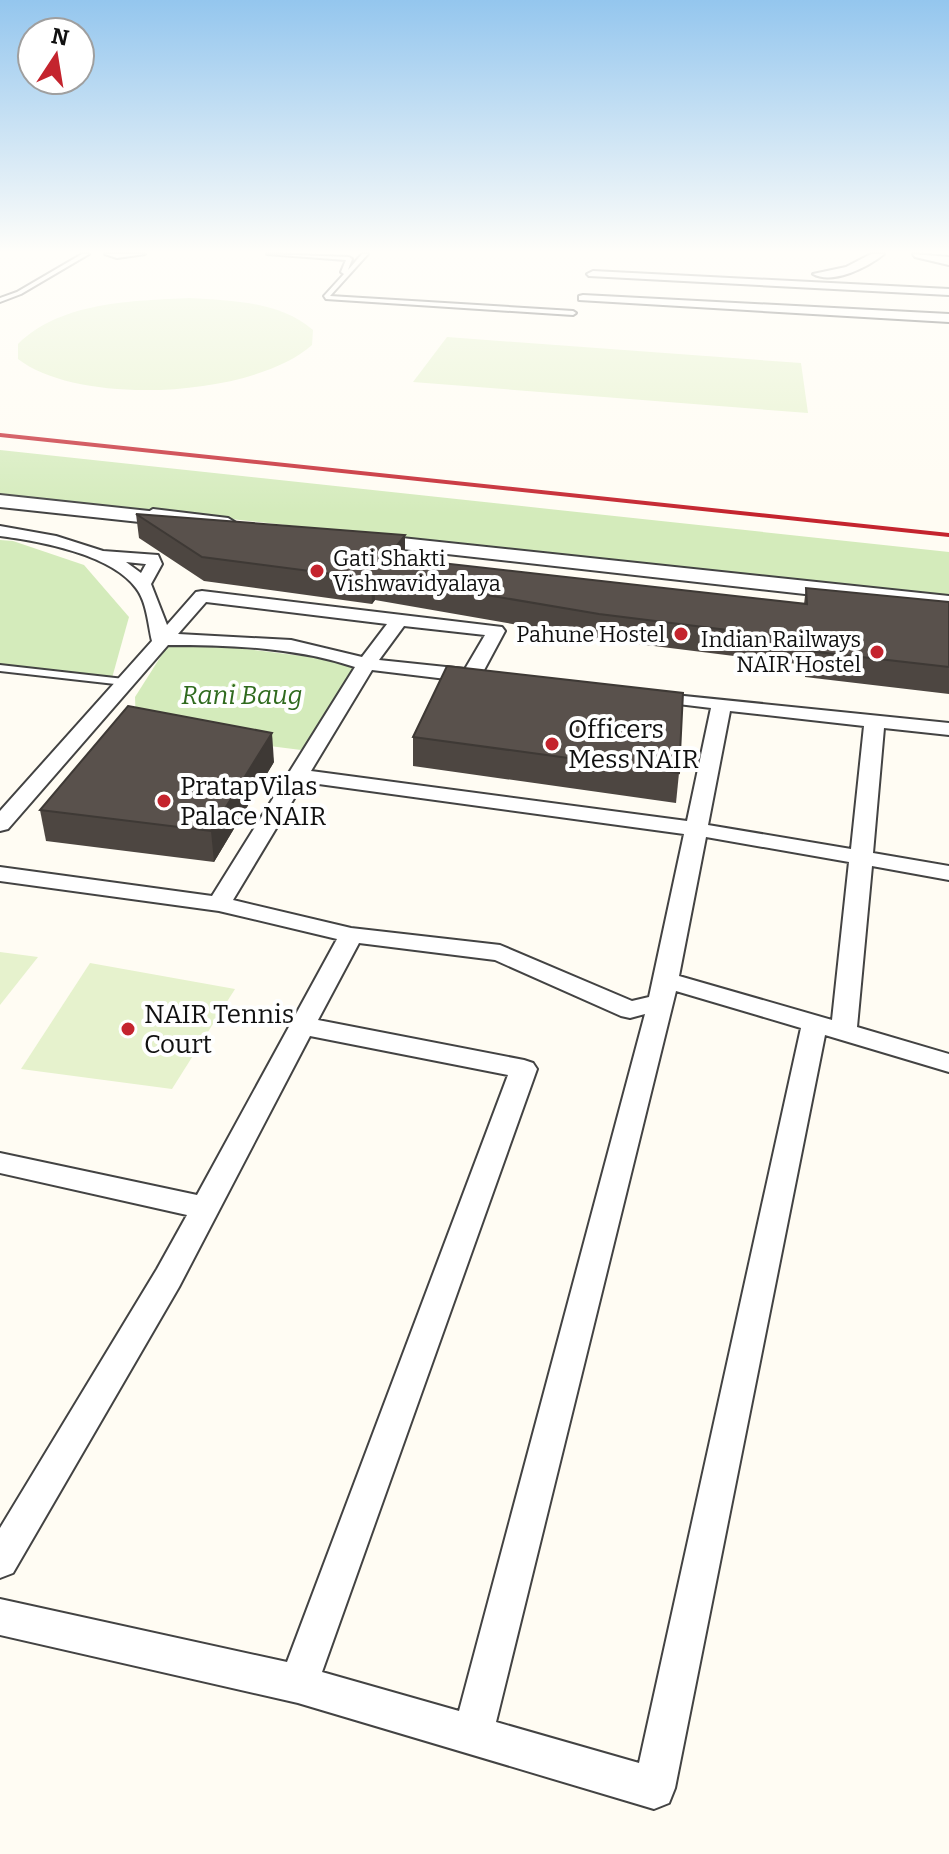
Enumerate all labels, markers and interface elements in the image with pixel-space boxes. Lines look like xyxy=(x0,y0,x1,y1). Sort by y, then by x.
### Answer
north arrow xyxy=(16,16,96,96)
text: N xyxy=(49,22,71,52)
place label: Gati Shakti Vishwavidyalaya xyxy=(333,545,501,597)
marker: Gati Shakti Vishwavidyalaya xyxy=(308,562,326,580)
place label: Pahune Hostel xyxy=(516,621,665,648)
marker: Pahune Hostel xyxy=(672,625,690,643)
place label: Indian Railways NAIR Hostel xyxy=(701,626,861,678)
marker: Indian Railways NAIR Hostel xyxy=(868,643,886,661)
park label: Rani Baug xyxy=(181,680,303,711)
place label: Officers Mess NAIR xyxy=(568,714,699,775)
marker: Officers Mess NAIR xyxy=(543,735,561,753)
place label: PratapVilas Palace NAIR xyxy=(180,771,326,832)
marker: PratapVilas Palace NAIR xyxy=(155,792,173,810)
place label: NAIR Tennis Court xyxy=(144,999,294,1060)
marker: NAIR Tennis Court xyxy=(119,1020,137,1038)

